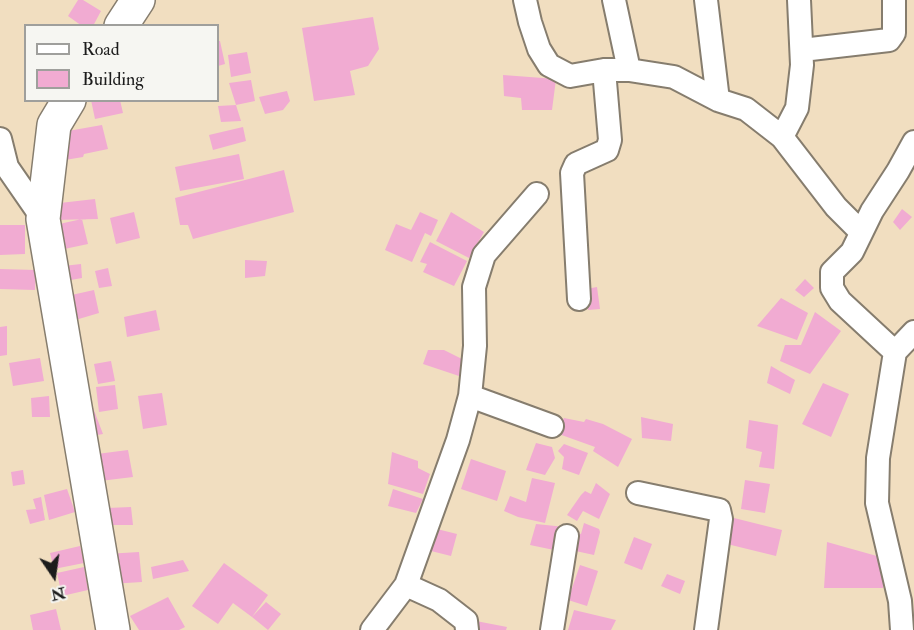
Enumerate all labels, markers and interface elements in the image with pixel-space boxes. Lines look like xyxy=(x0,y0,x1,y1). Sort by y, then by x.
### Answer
legend xyxy=(24,24,219,102)
text: Road xyxy=(82,38,120,61)
text: Building xyxy=(82,68,144,91)
north arrow xyxy=(24,546,84,606)
text: N xyxy=(49,582,67,605)

